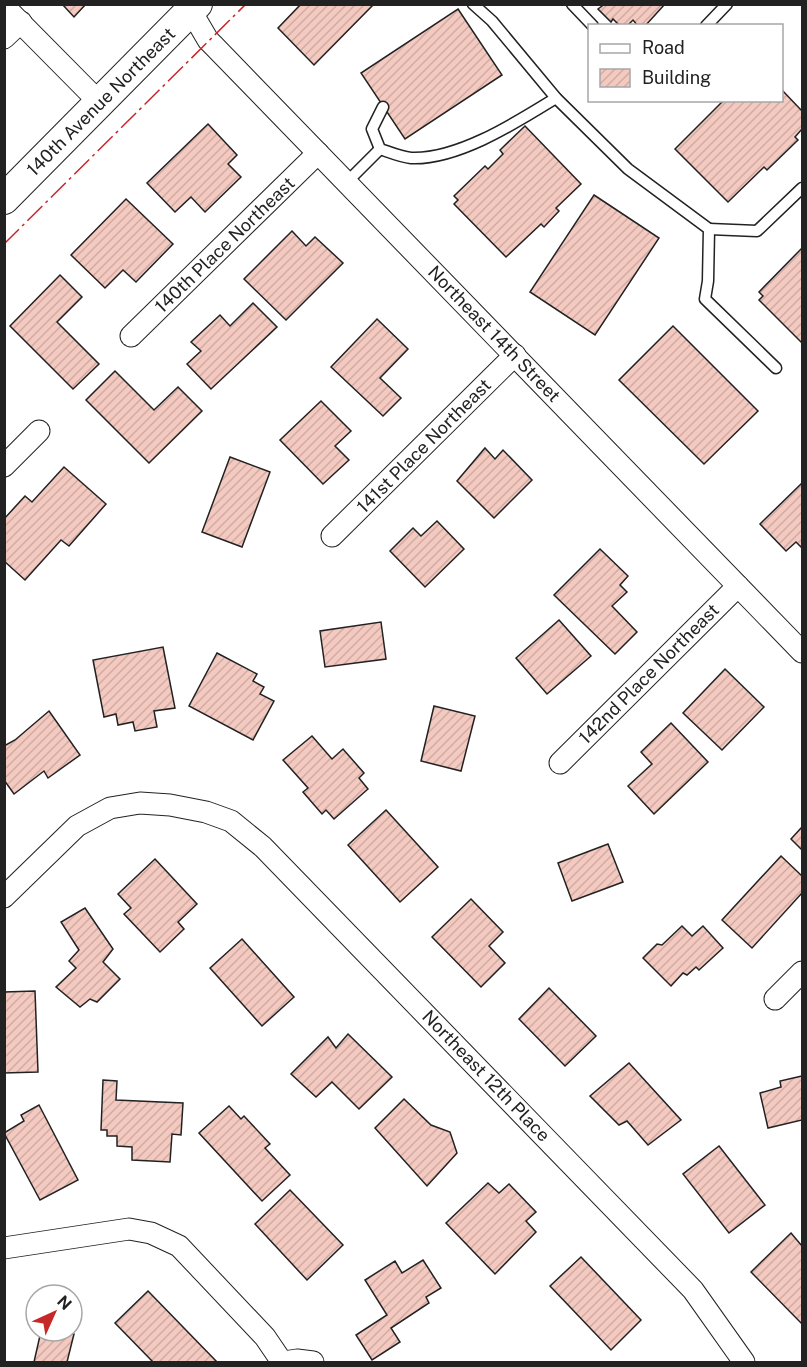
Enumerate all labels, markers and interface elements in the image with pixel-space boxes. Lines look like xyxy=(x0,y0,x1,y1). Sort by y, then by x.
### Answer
street label: 140th Avenue Northeast xyxy=(22,23,179,180)
legend xyxy=(588,24,783,102)
text: Road xyxy=(642,37,685,58)
text: Building xyxy=(642,67,711,88)
street label: 140th Place Northeast xyxy=(150,172,299,317)
street label: Northeast 14th Street xyxy=(424,261,565,406)
street label: 141st Place Northeast xyxy=(352,374,495,517)
street label: 142nd Place Northeast xyxy=(574,599,723,748)
street label: Northeast 12th Place xyxy=(418,1006,555,1146)
north arrow xyxy=(24,1283,84,1343)
text: N xyxy=(53,1292,75,1314)

